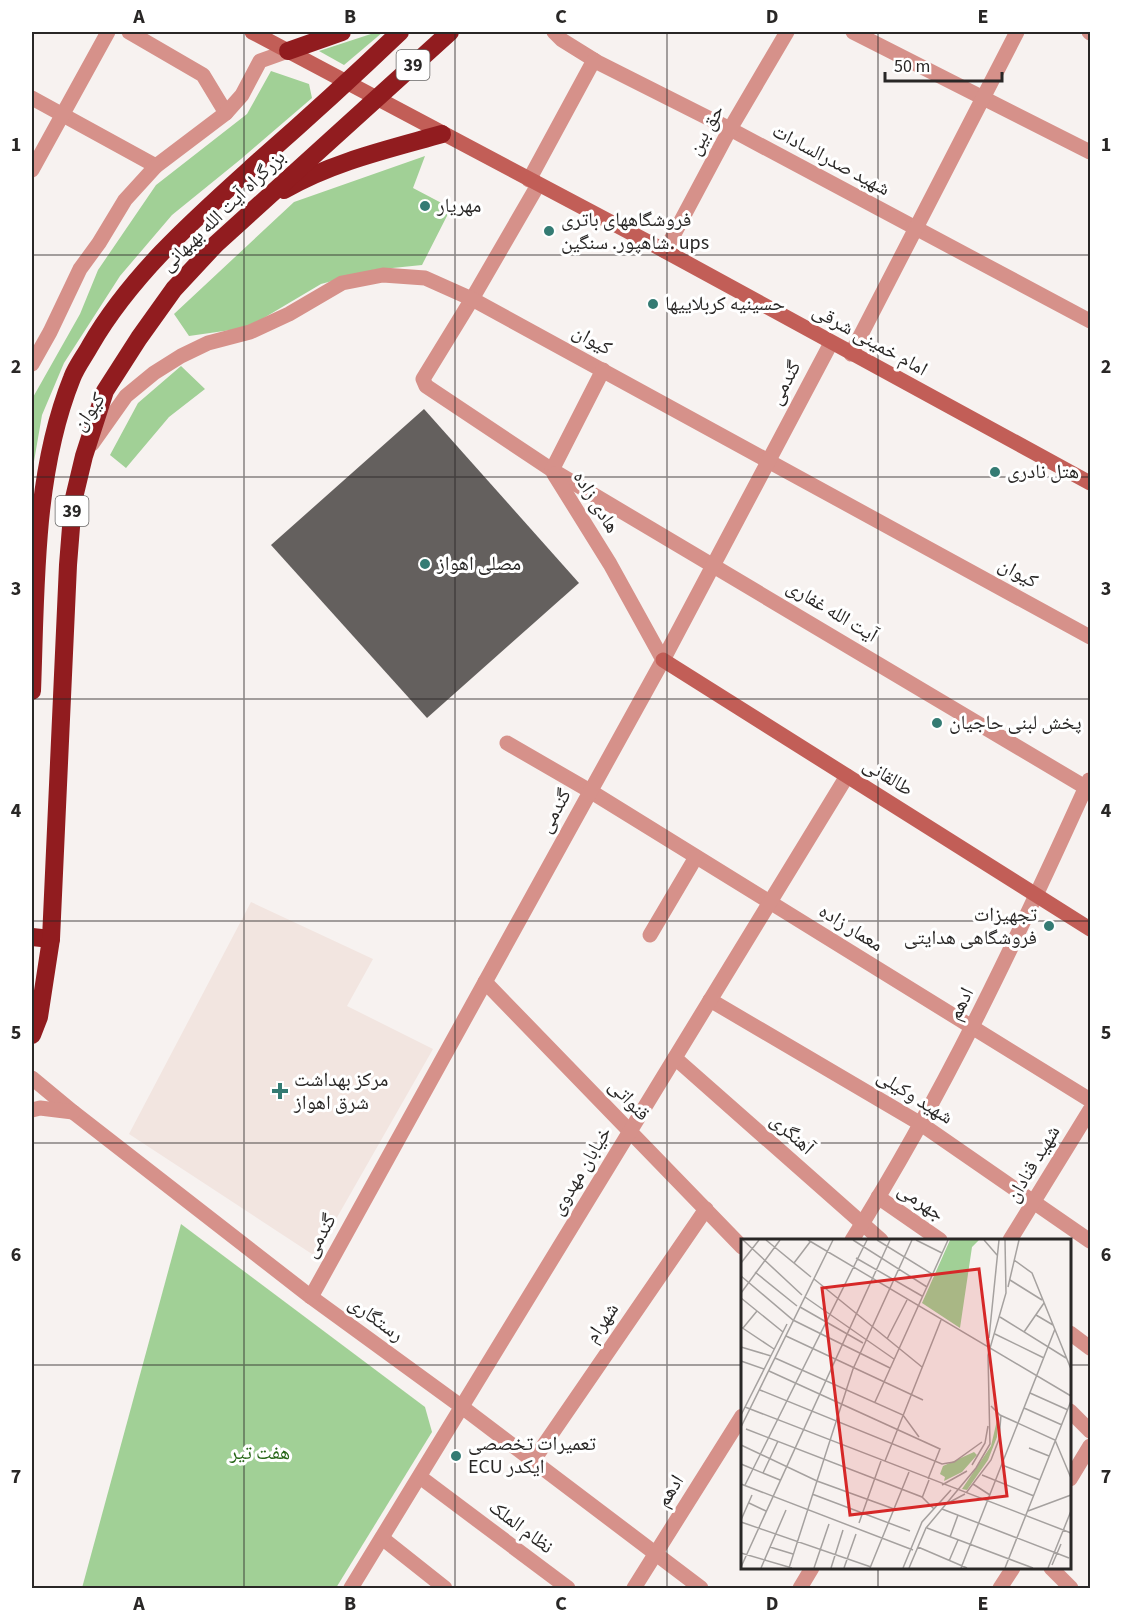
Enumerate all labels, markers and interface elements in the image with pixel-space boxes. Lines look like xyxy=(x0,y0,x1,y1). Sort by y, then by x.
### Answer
text: A xyxy=(132,3,145,31)
text: B xyxy=(344,3,356,31)
text: C xyxy=(555,3,567,31)
text: D xyxy=(766,3,778,31)
text: E xyxy=(978,3,988,31)
scale bar xyxy=(885,45,1002,83)
road number: 39 xyxy=(396,50,430,80)
text: 50 m xyxy=(894,54,930,79)
street label: حق بین xyxy=(681,99,731,160)
street label: شهید صدرالسادات xyxy=(767,117,895,203)
text: 1 xyxy=(11,131,21,159)
text: 1 xyxy=(1101,131,1111,159)
street label: بزرگراه آیت الله بهبهانی xyxy=(154,144,292,278)
place label: مهریار xyxy=(436,192,481,220)
marker: مهریار xyxy=(418,199,432,213)
place label: فروشگاههای باتری شاهپور. سنگین. ups xyxy=(561,206,709,257)
marker: فروشگاههای باتری شاهپور. سنگین. ups xyxy=(542,224,556,238)
place label: حسینیه کربلاییها xyxy=(665,290,785,318)
marker: حسینیه کربلاییها xyxy=(646,297,660,311)
street label: امام خمینی شرقی xyxy=(807,297,933,383)
street label: کیوان xyxy=(567,318,617,362)
text: 2 xyxy=(11,353,21,381)
text: 2 xyxy=(1101,353,1111,381)
street label: گندمی xyxy=(762,356,808,410)
street label: کیوان xyxy=(66,387,112,437)
place label: هتل نادری xyxy=(1007,458,1079,486)
street label: هادی زاده xyxy=(566,465,626,539)
marker: هتل نادری xyxy=(988,465,1002,479)
road number: 39 xyxy=(56,496,88,526)
place label: مصلی اهواز xyxy=(436,550,521,578)
street label: کیوان xyxy=(993,551,1043,595)
marker: مصلی اهواز xyxy=(418,557,432,571)
street label: آیت الله غفاری xyxy=(781,573,884,650)
text: 3 xyxy=(11,575,21,603)
text: 3 xyxy=(1101,575,1111,603)
place label: پخش لبنی حاجیان xyxy=(949,709,1082,737)
marker: پخش لبنی حاجیان xyxy=(930,716,944,730)
street label: طالقانی xyxy=(857,751,919,803)
street label: گندمی xyxy=(531,784,579,838)
text: 4 xyxy=(11,797,22,825)
text: 4 xyxy=(1101,797,1112,825)
street label: معمار زاده xyxy=(813,897,889,959)
place label: تجهیزات فروشگاهی هدایتی xyxy=(904,901,1037,952)
marker: تجهیزات فروشگاهی هدایتی xyxy=(1042,919,1056,933)
street label: ادهم xyxy=(941,983,981,1025)
text: 5 xyxy=(11,1019,21,1047)
text: 5 xyxy=(1101,1019,1111,1047)
street label: شهید وکیلی xyxy=(872,1063,958,1131)
place label: مرکز بهداشت شرق اهواز xyxy=(293,1066,388,1117)
street label: قنواتی xyxy=(602,1073,656,1127)
marker: مرکز بهداشت شرق اهواز xyxy=(271,1082,289,1100)
street label: آهنگری xyxy=(764,1107,821,1162)
street label: شهید قنادان xyxy=(999,1120,1067,1208)
street label: خیابان مهدوی xyxy=(543,1121,619,1221)
street label: جهرمی xyxy=(892,1176,950,1228)
street label: گندمی xyxy=(296,1209,344,1263)
inset map xyxy=(741,1239,1071,1569)
text: 6 xyxy=(11,1241,21,1269)
text: 6 xyxy=(1101,1241,1111,1269)
street label: رستگاری xyxy=(343,1289,409,1349)
street label: شهرام xyxy=(578,1297,626,1349)
place label: تعمیرات تخصصی ECU ایکدر xyxy=(468,1430,596,1481)
park label: هفت تیر xyxy=(229,1439,290,1467)
marker: تعمیرات تخصصی ECU ایکدر xyxy=(449,1449,463,1463)
text: 7 xyxy=(11,1463,21,1491)
text: 7 xyxy=(1101,1463,1111,1491)
street label: ادهم xyxy=(649,1469,691,1513)
street label: نظام الملک xyxy=(483,1493,559,1561)
text: A xyxy=(132,1590,145,1618)
text: B xyxy=(344,1590,356,1618)
text: C xyxy=(555,1590,567,1618)
text: D xyxy=(766,1590,778,1618)
text: E xyxy=(978,1590,988,1618)

